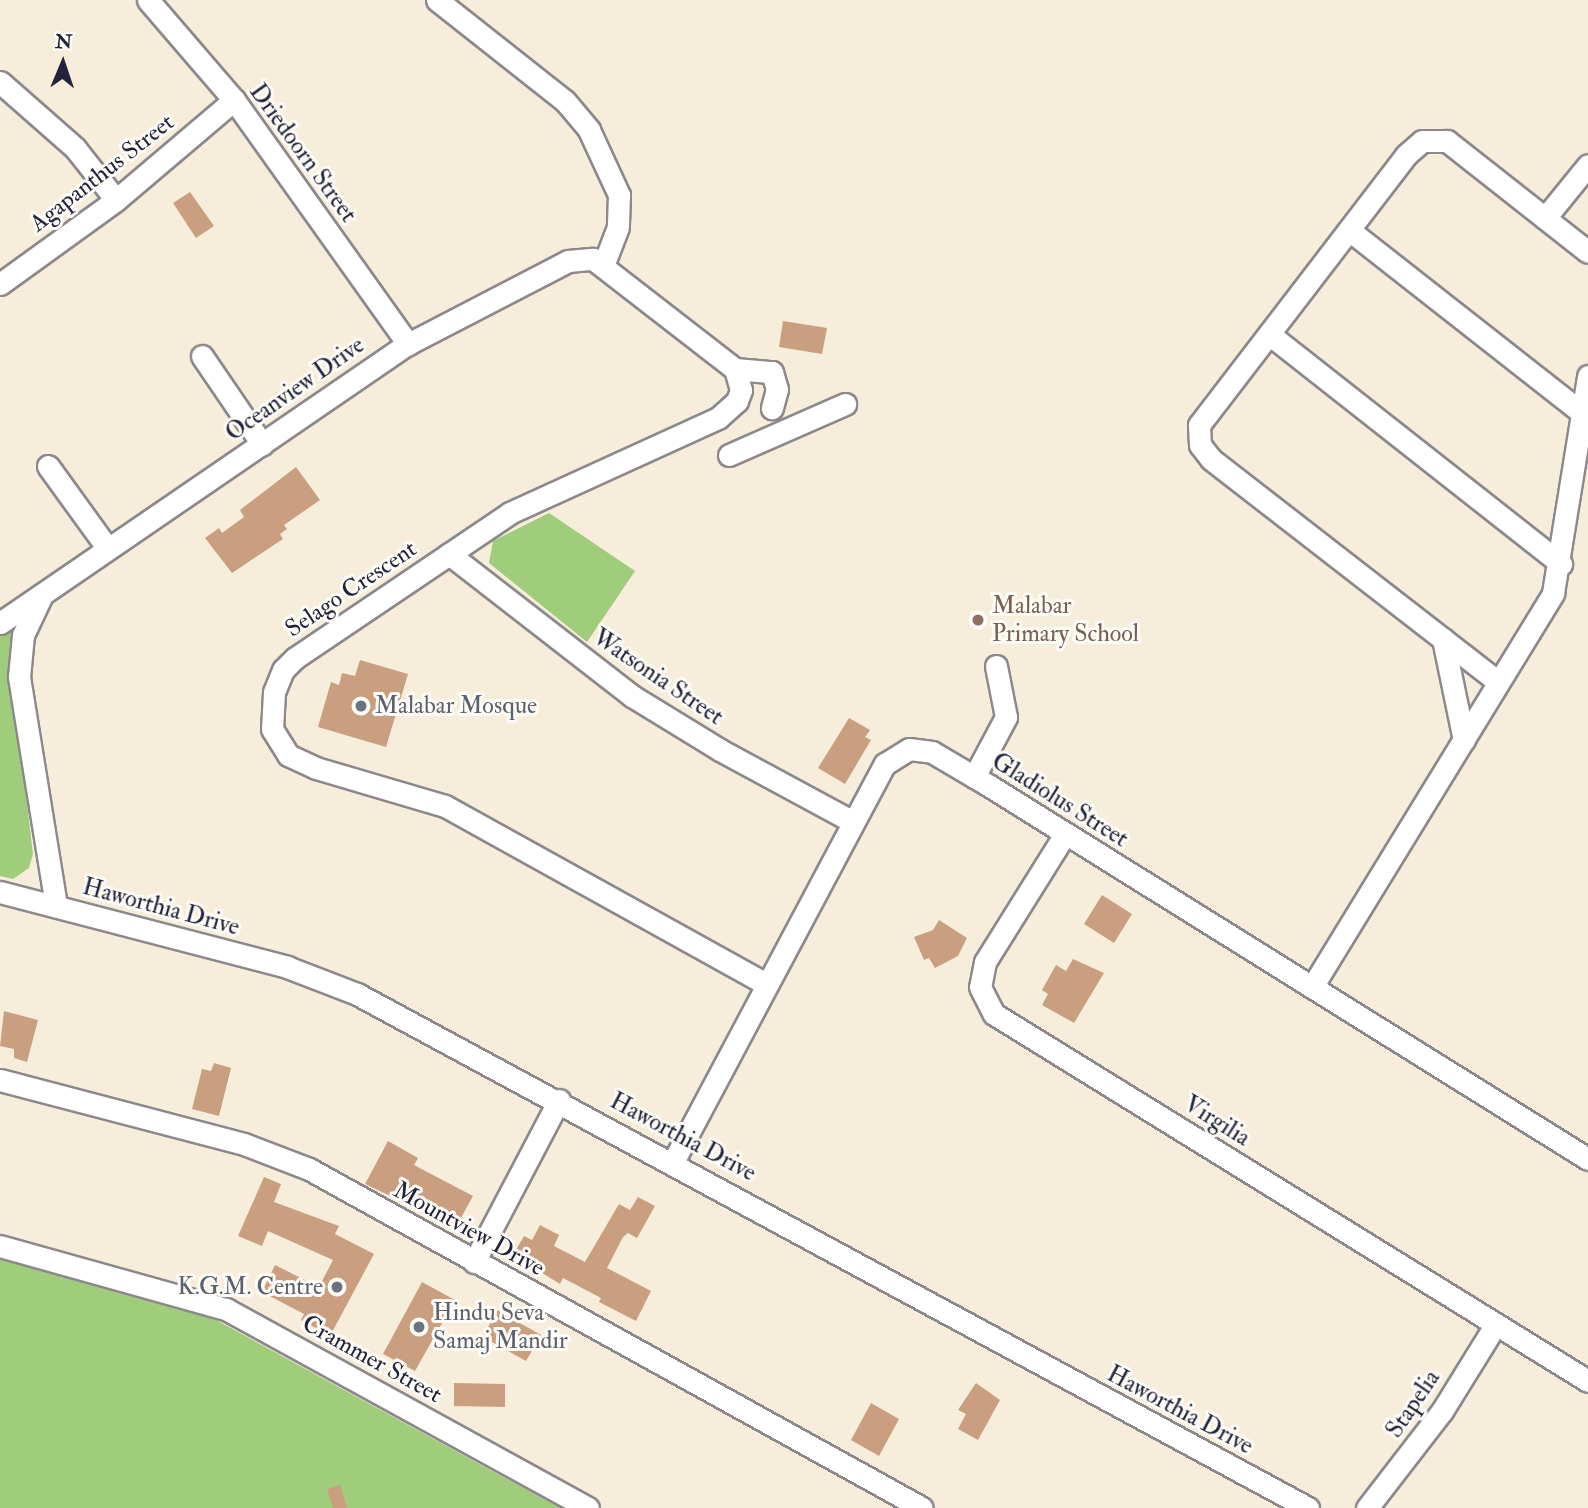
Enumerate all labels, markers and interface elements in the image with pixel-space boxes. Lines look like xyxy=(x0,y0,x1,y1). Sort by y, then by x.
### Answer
north arrow xyxy=(28,28,98,98)
text: N xyxy=(55,30,73,54)
street label: Driedoorn Street xyxy=(243,78,363,228)
street label: Agapanthus Street xyxy=(24,108,180,238)
street label: Oceanview Drive xyxy=(220,331,370,447)
street label: Selago Crescent xyxy=(280,535,422,643)
place label: Malabar Primary School xyxy=(992,592,1139,648)
marker: Malabar Primary School xyxy=(970,612,986,628)
street label: Watsonia Street xyxy=(587,623,729,731)
place label: Malabar Mosque xyxy=(375,692,537,720)
marker: Malabar Mosque xyxy=(353,698,369,714)
street label: Gladiolus Street xyxy=(987,747,1133,853)
street label: Haworthia Drive xyxy=(79,872,243,942)
street label: Haworthia Drive xyxy=(605,1086,761,1188)
street label: Virgilia xyxy=(1179,1090,1255,1152)
street label: Mountview Drive xyxy=(388,1176,550,1282)
place label: K.G.M. Centre xyxy=(178,1273,323,1301)
marker: K.G.M. Centre xyxy=(329,1279,345,1295)
place label: Hindu Seva Samaj Mandir xyxy=(433,1299,568,1355)
street label: Crammer Street xyxy=(297,1309,447,1409)
marker: Hindu Seva Samaj Mandir xyxy=(411,1319,427,1335)
street label: Haworthia Drive xyxy=(1102,1359,1258,1461)
street label: Stapelia xyxy=(1380,1365,1446,1443)

